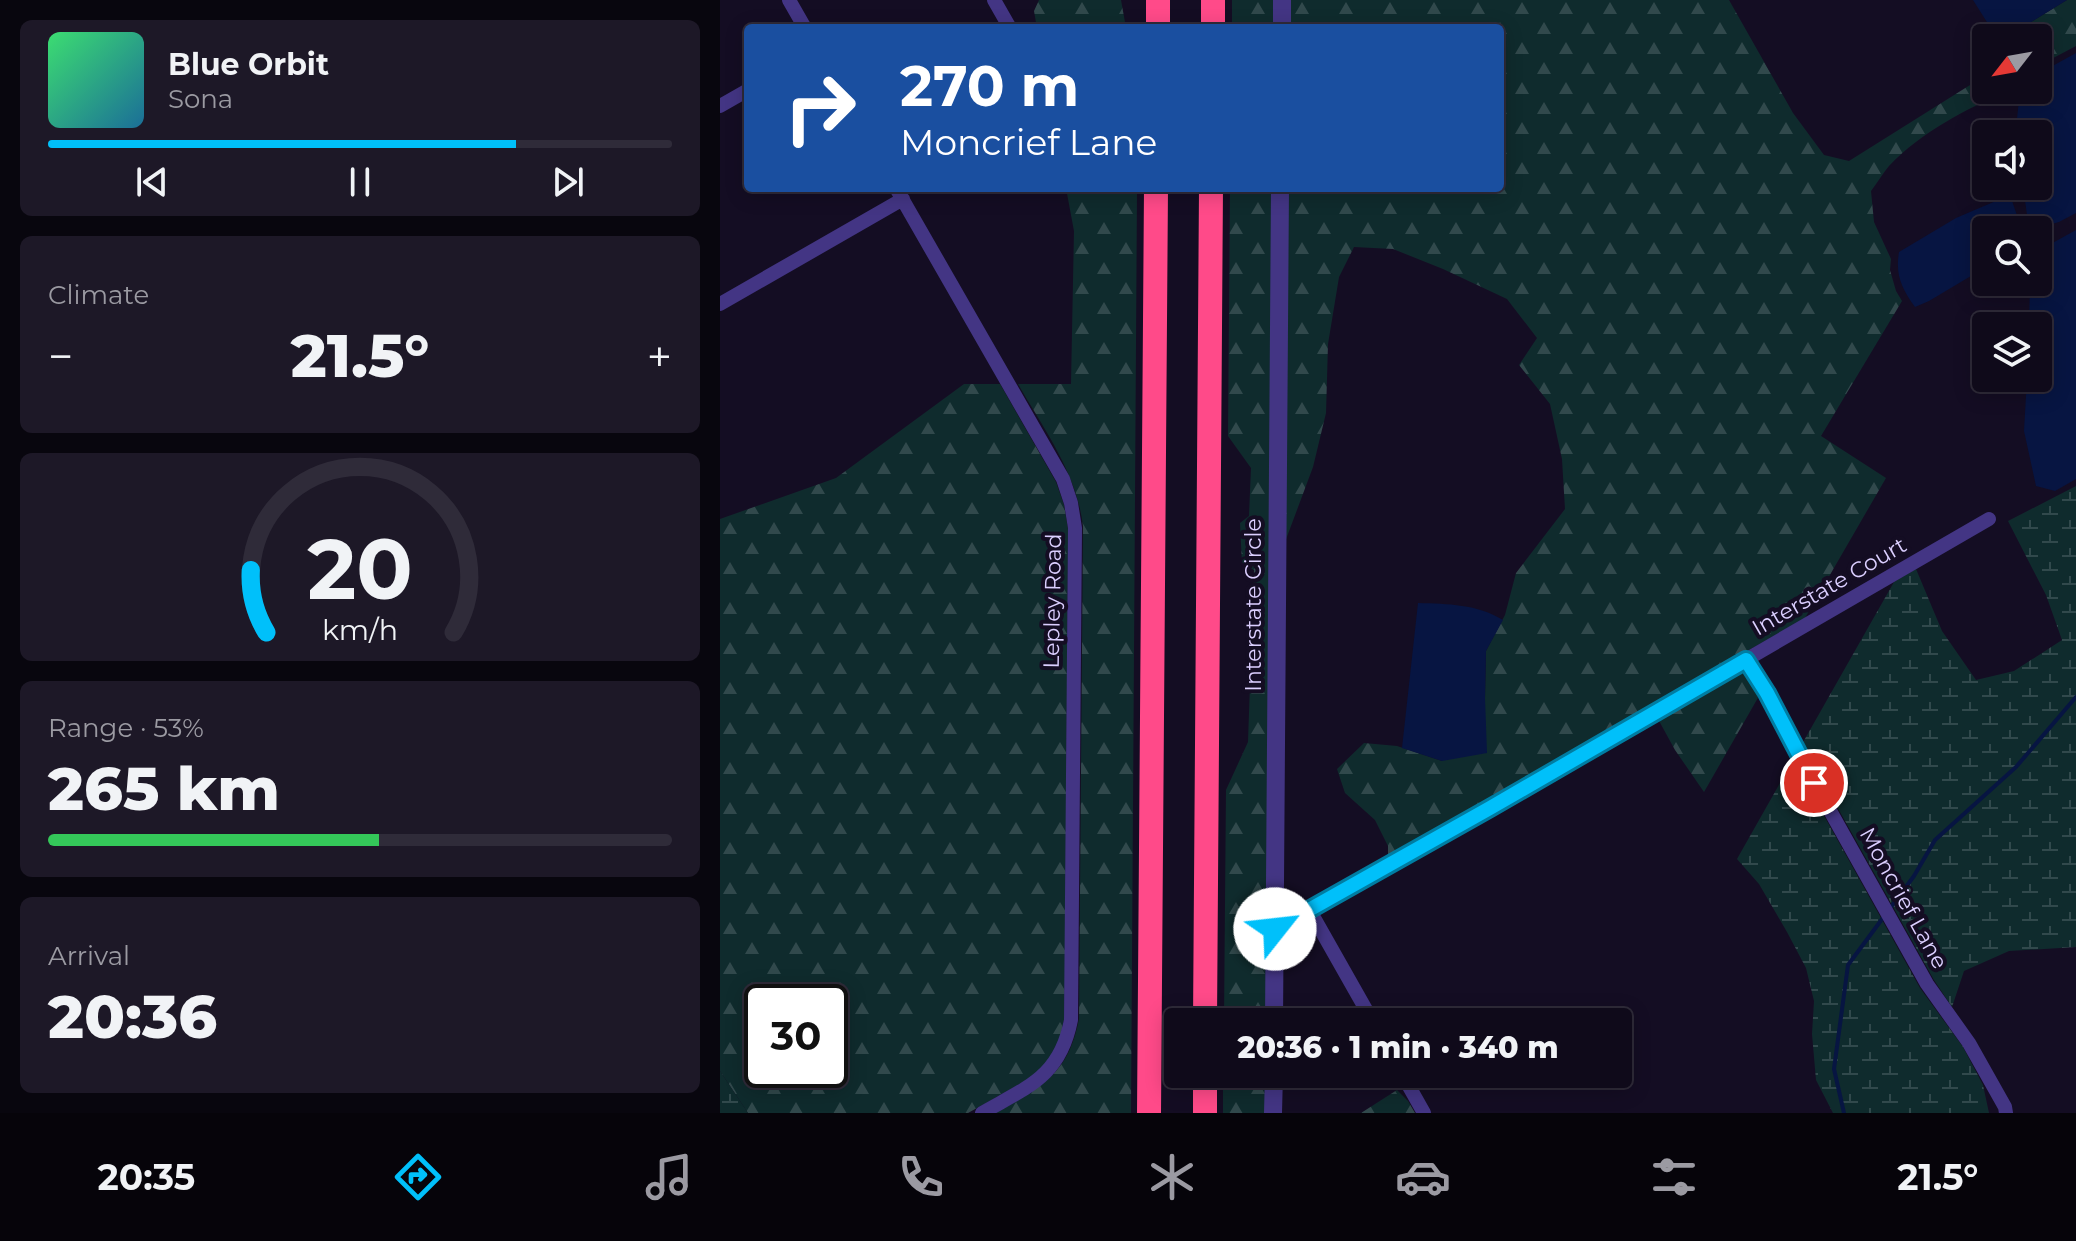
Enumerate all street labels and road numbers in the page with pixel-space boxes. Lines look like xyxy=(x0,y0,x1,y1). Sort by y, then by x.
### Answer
street label: Interstate Circle xyxy=(1240,518,1267,692)
street label: Interstate Court xyxy=(1747,531,1911,642)
street label: Lepley Road xyxy=(1038,533,1067,669)
street label: Moncrief Lane xyxy=(1854,823,1953,974)

